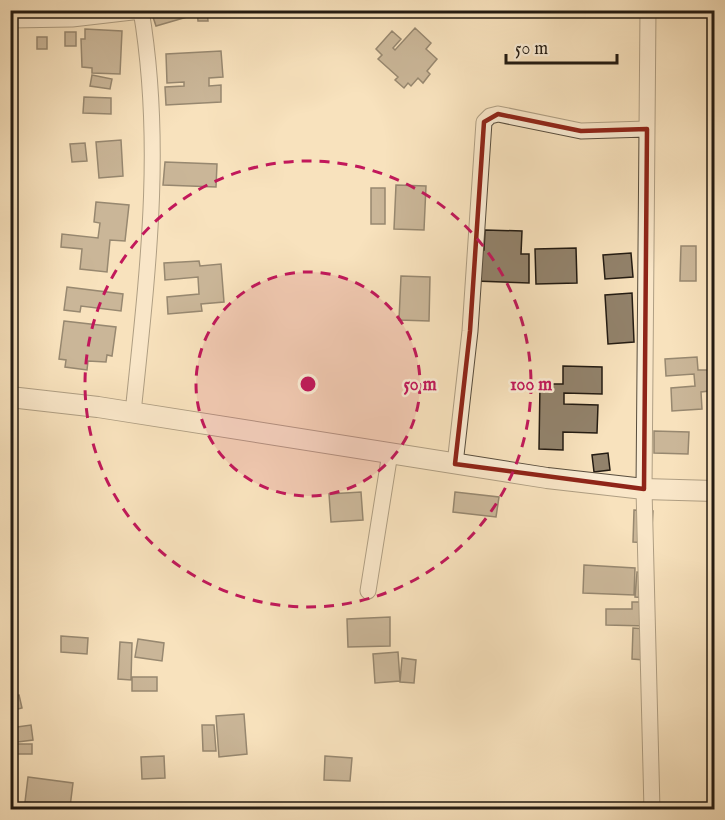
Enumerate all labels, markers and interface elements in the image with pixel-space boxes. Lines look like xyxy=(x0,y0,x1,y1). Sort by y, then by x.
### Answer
scale bar xyxy=(506,27,617,65)
text: 50 m xyxy=(515,38,548,61)
centre of rings xyxy=(298,374,318,394)
text: 50 m xyxy=(403,374,437,397)
text: 100 m xyxy=(510,374,552,397)

